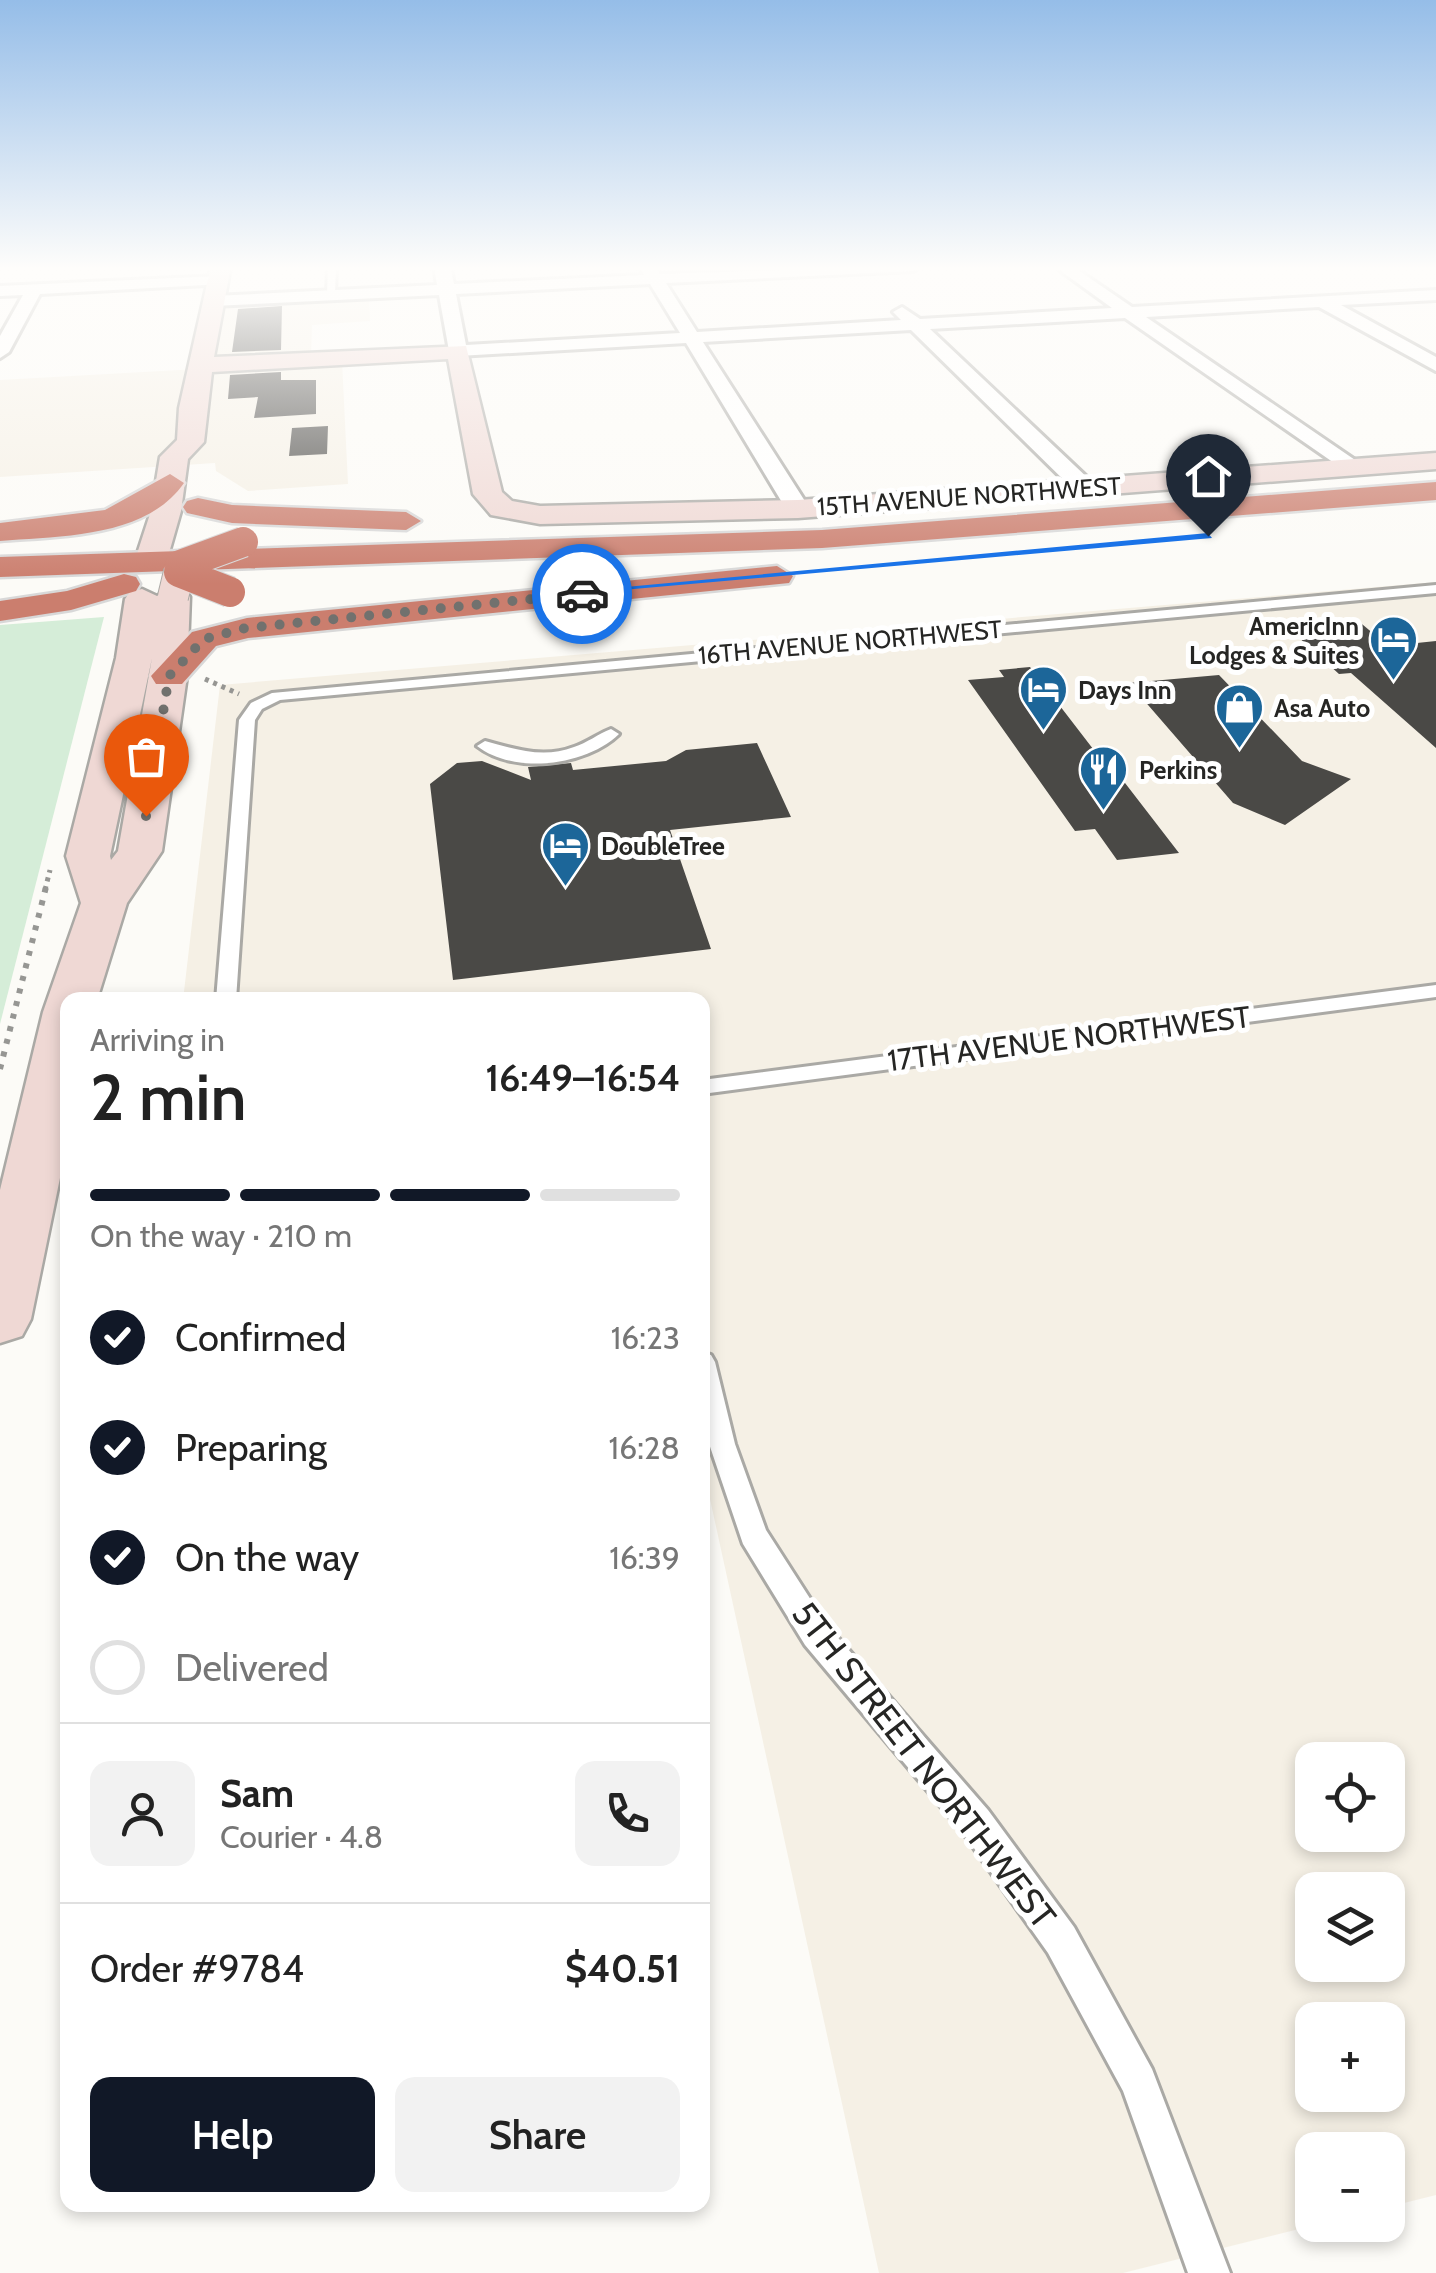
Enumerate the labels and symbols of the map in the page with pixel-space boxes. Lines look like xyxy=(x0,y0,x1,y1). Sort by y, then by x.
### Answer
pin xyxy=(1166,434,1251,537)
street label: 15TH AVENUE NORTHWEST xyxy=(816,470,1122,522)
courier xyxy=(532,544,632,644)
place label: AmericInn Lodges & Suites xyxy=(1189,611,1359,670)
street label: 16TH AVENUE NORTHWEST xyxy=(697,614,1003,670)
hotel icon: AmericInn Lodges & Suites xyxy=(1368,614,1420,682)
hotel icon: Days Inn xyxy=(1017,664,1069,732)
place label: Days Inn xyxy=(1078,675,1172,705)
shop icon: Asa Auto xyxy=(1213,682,1265,750)
place label: Asa Auto xyxy=(1274,693,1370,723)
pin xyxy=(104,714,189,817)
restaurant icon: Perkins xyxy=(1078,744,1130,812)
place label: Perkins xyxy=(1139,755,1217,785)
hotel icon: DoubleTree xyxy=(540,820,592,888)
place label: DoubleTree xyxy=(601,831,725,861)
street label: 17TH AVENUE NORTHWEST xyxy=(886,998,1252,1079)
street label: 5TH STREET NORTHWEST xyxy=(783,1593,1066,1937)

